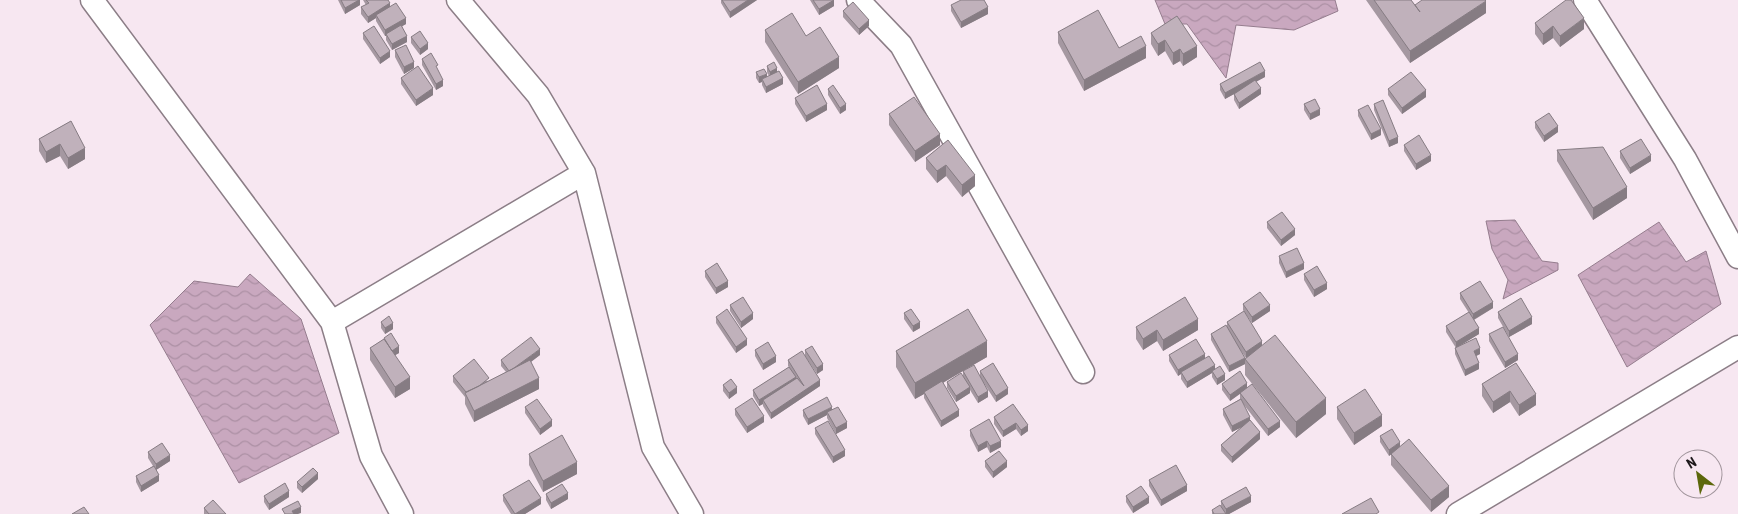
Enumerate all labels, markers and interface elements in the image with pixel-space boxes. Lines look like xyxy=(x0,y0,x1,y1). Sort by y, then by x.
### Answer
north arrow xyxy=(1673,449,1723,499)
text: N xyxy=(1684,454,1699,472)

